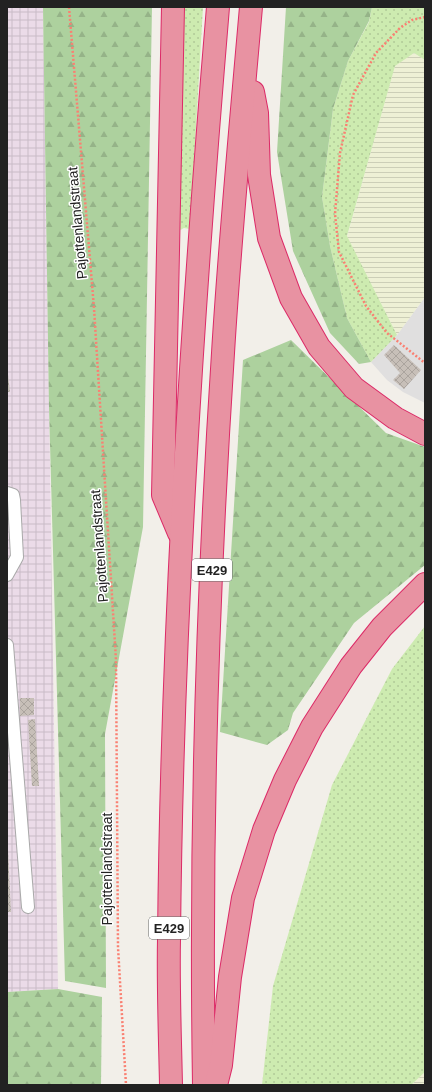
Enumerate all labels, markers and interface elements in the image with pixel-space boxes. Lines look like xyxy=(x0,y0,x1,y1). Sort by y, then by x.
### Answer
street label: Pajottenlandstraat xyxy=(64,166,90,280)
street label: Pajottenlandstraat xyxy=(87,489,111,603)
road number: E429 xyxy=(192,559,232,581)
street label: Pajottenlandstraat xyxy=(99,812,115,925)
road number: E429 xyxy=(149,917,189,939)

